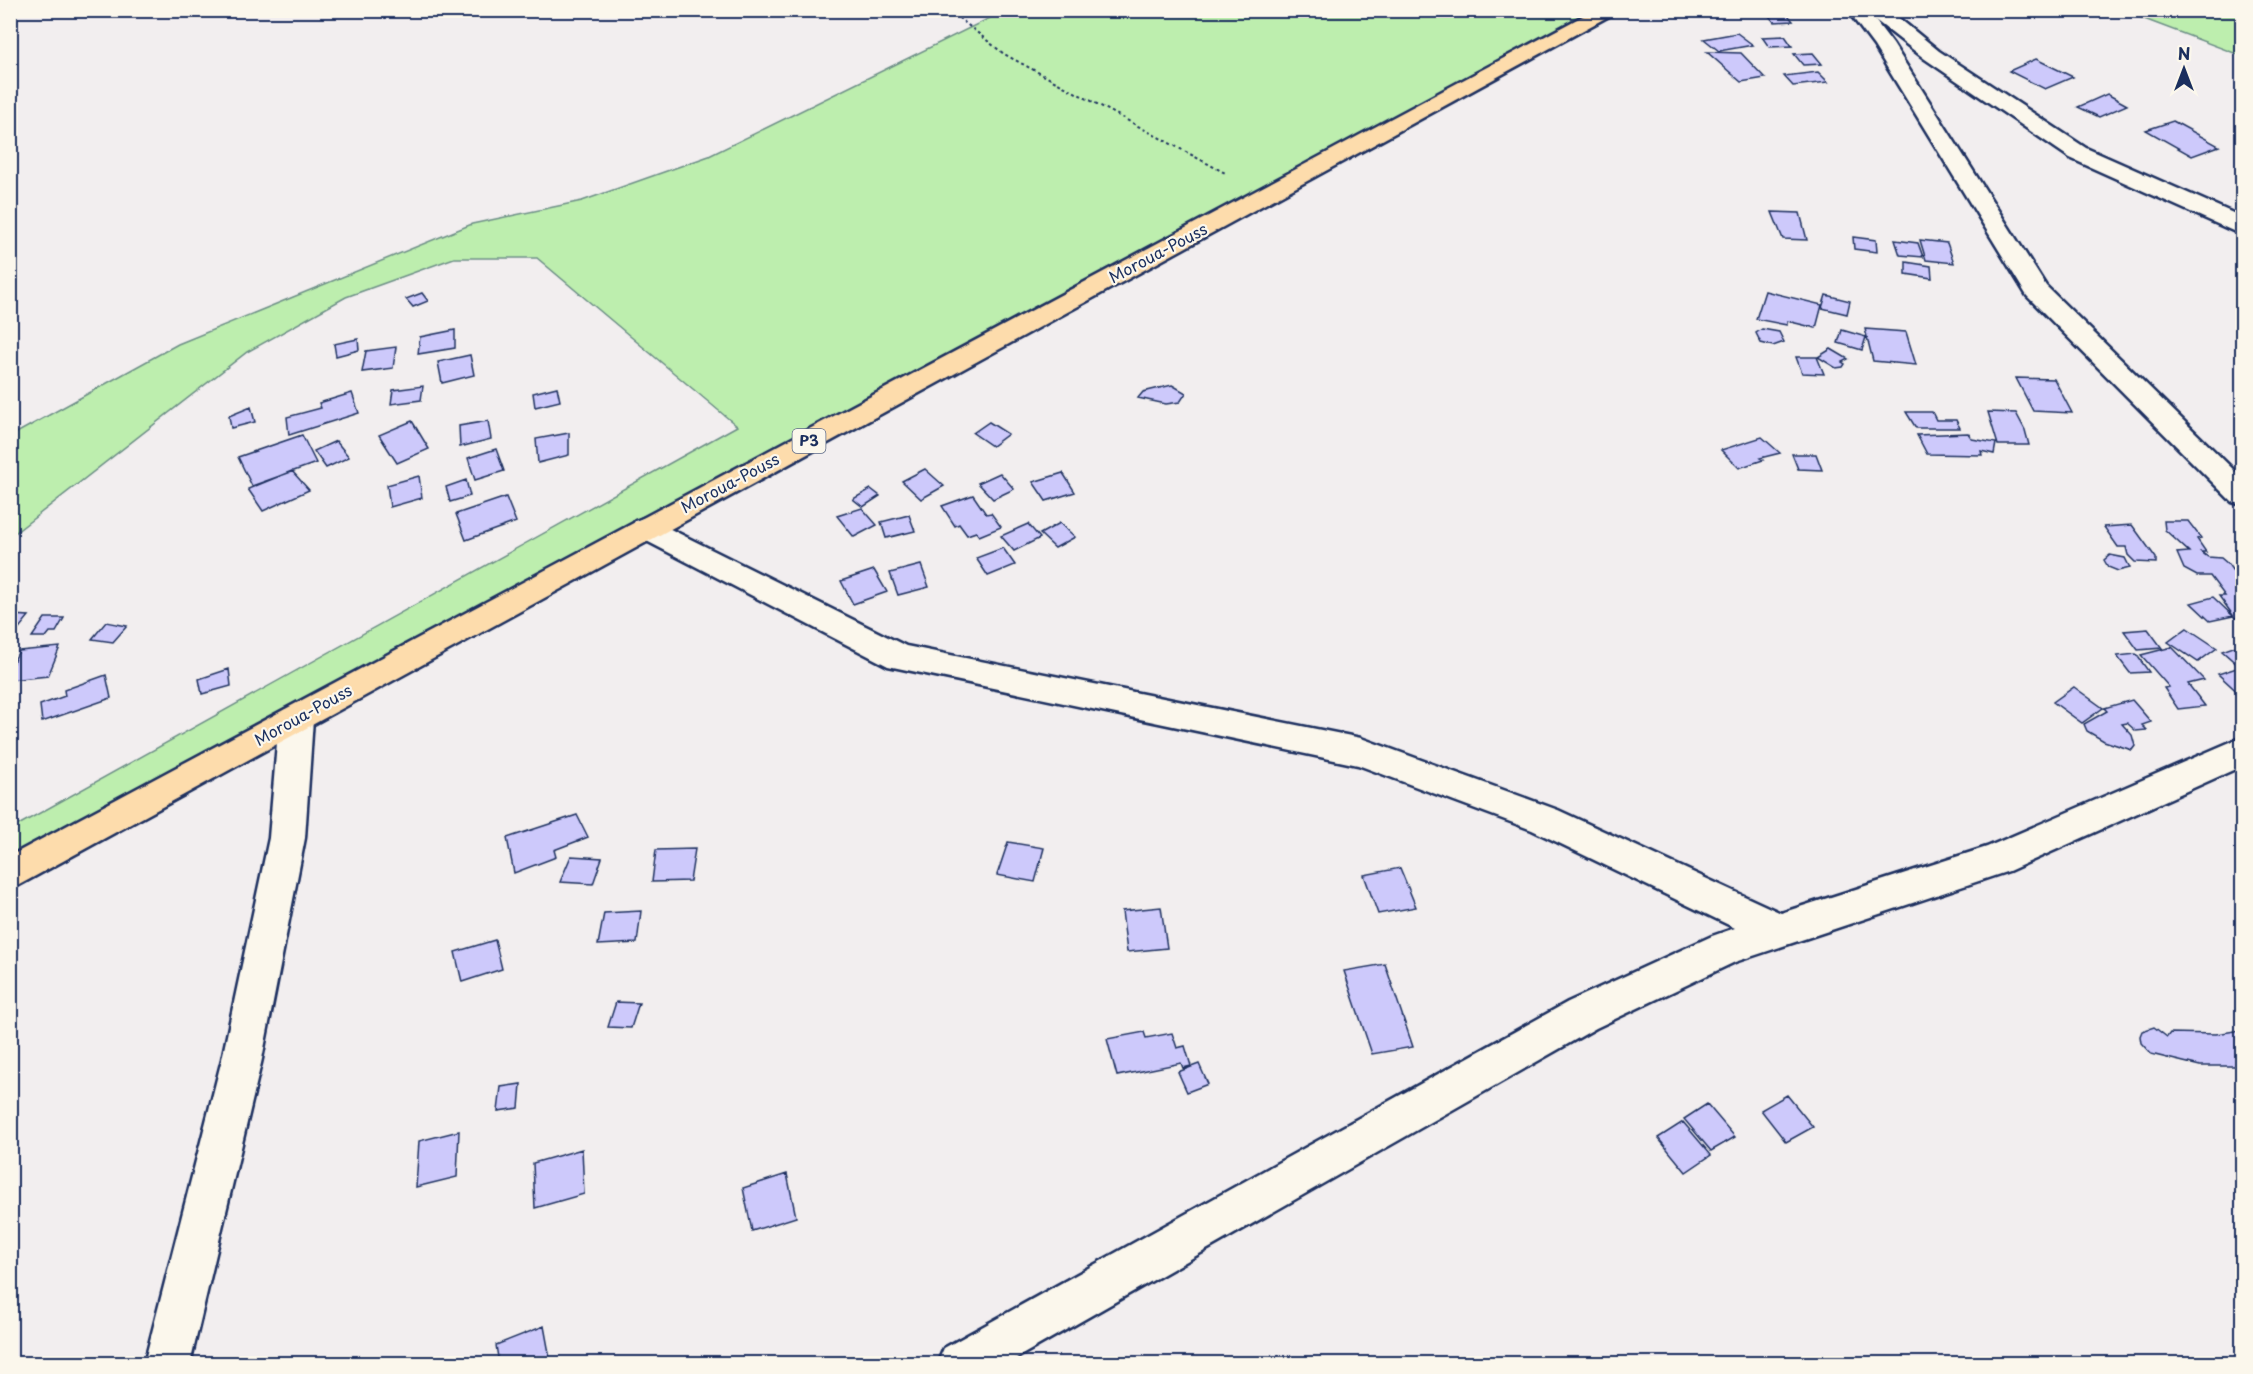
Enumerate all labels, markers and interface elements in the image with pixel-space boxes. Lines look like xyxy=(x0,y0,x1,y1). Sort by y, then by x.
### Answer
north arrow xyxy=(2154,39,2214,99)
text: N xyxy=(2178,41,2190,65)
street label: Moroua-Pouss xyxy=(1104,216,1211,288)
road number: P3 xyxy=(792,429,826,453)
street label: Moroua-Pouss xyxy=(676,446,783,518)
street label: Moroua-Pouss xyxy=(249,677,356,751)

